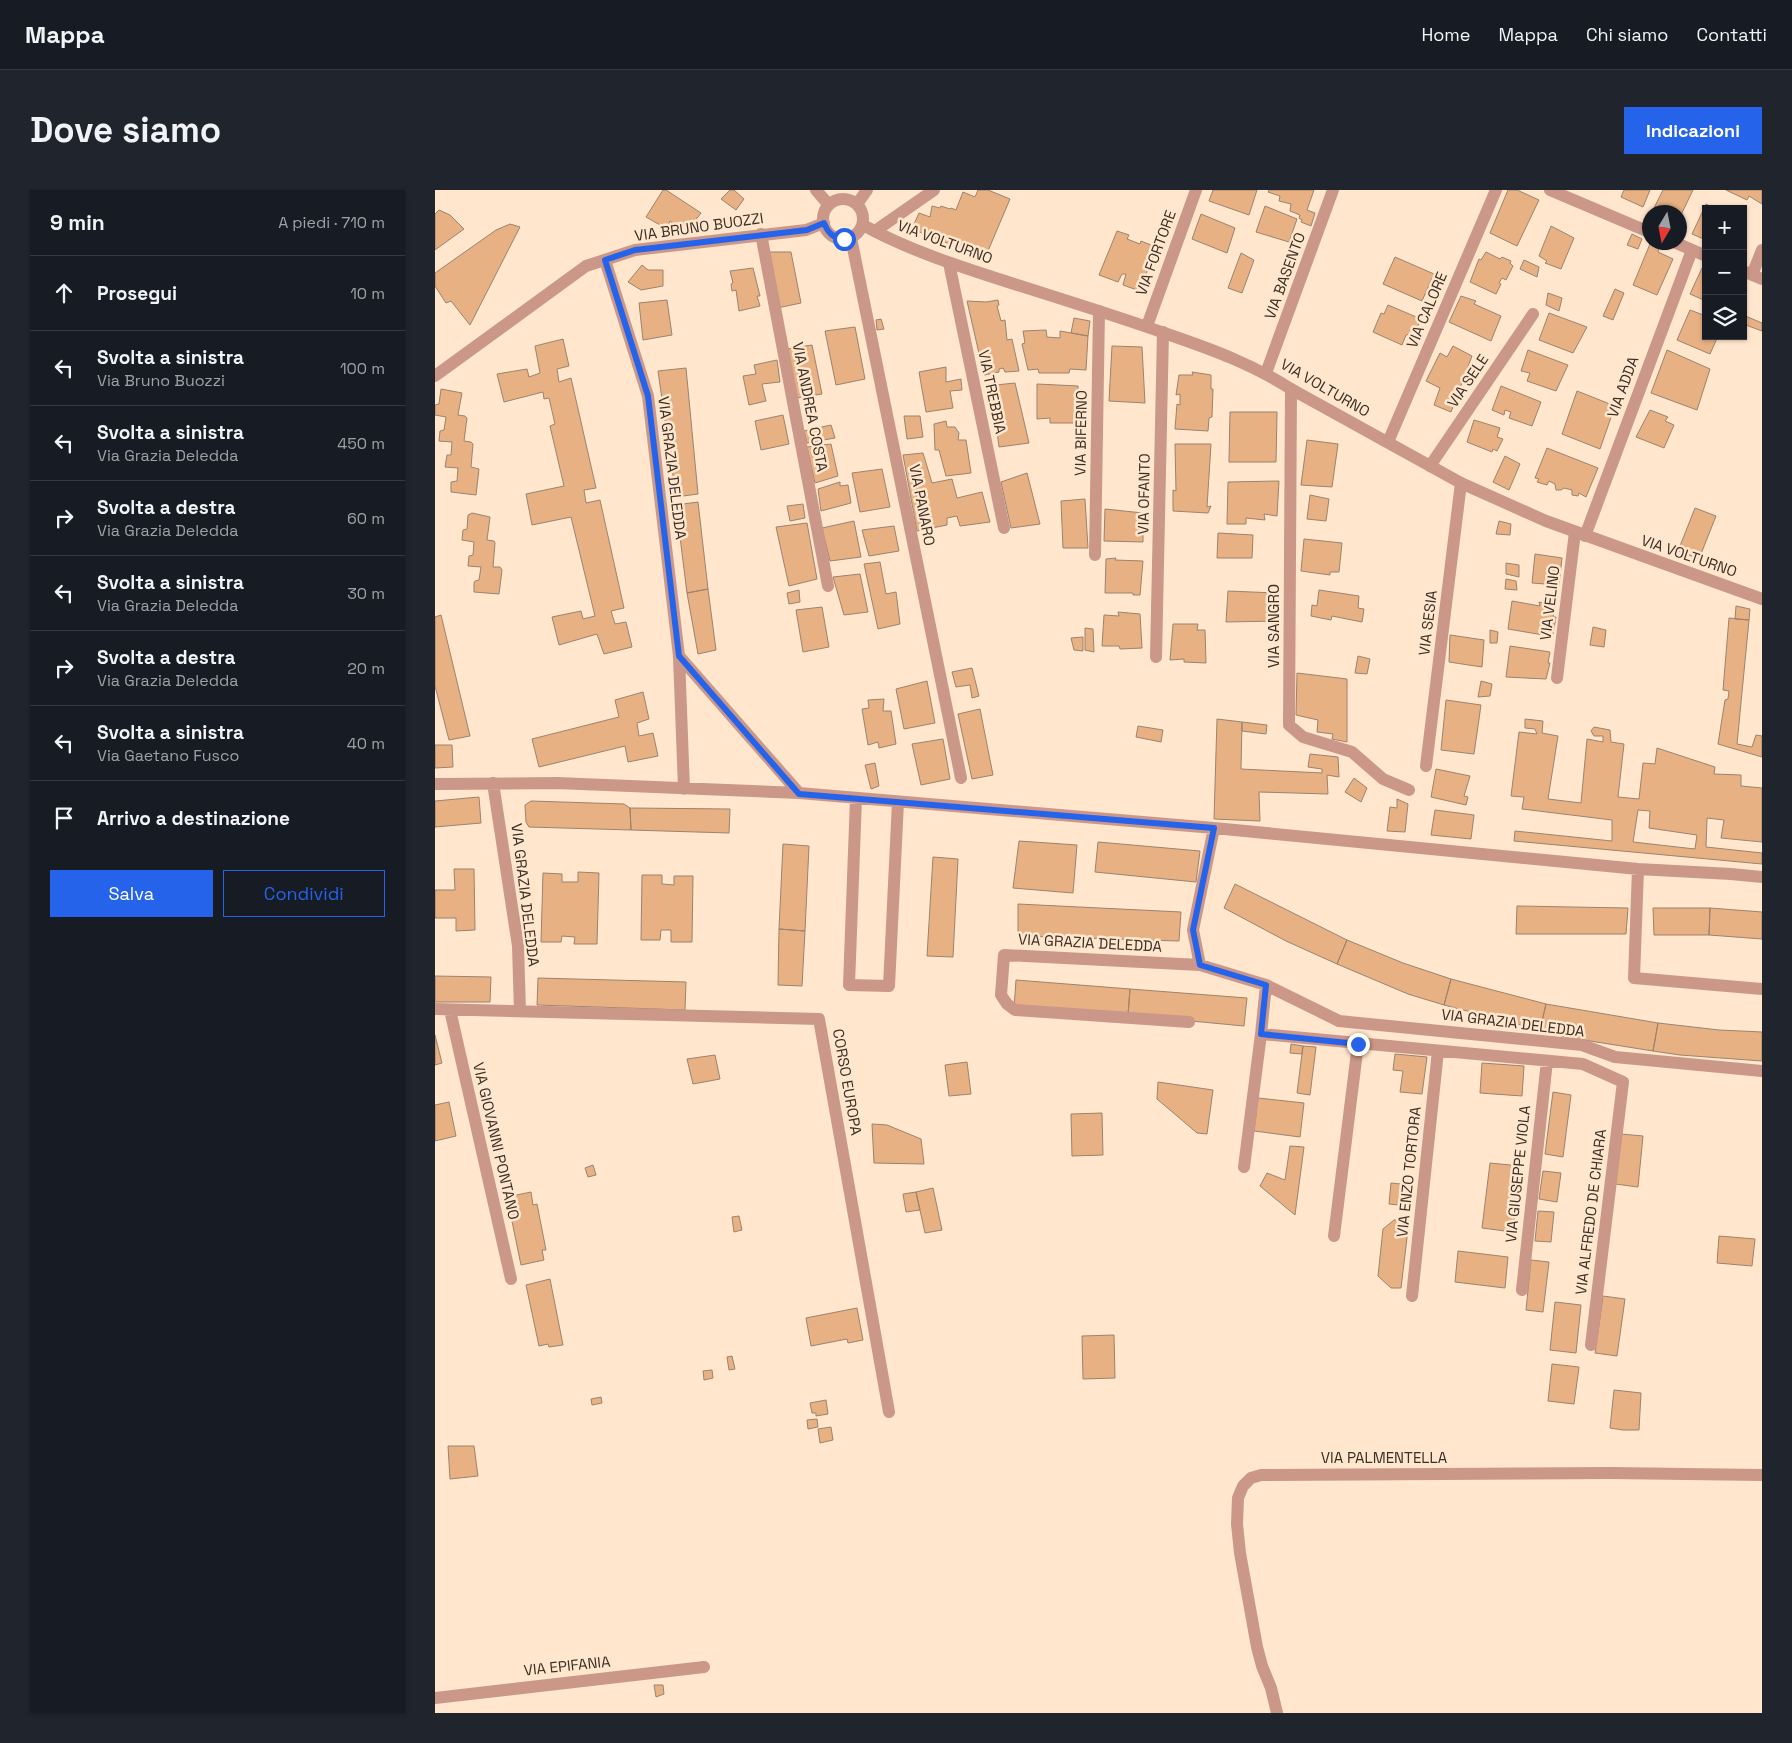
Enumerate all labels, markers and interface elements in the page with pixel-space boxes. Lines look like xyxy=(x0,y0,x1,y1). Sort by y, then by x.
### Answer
text: Mappa xyxy=(25,19,105,50)
text: Home xyxy=(1421,23,1471,46)
text: Mappa xyxy=(1499,23,1558,46)
text: Chi siamo xyxy=(1586,23,1668,46)
text: Contatti xyxy=(1696,23,1767,46)
button: Indicazioni xyxy=(1624,107,1762,154)
text: Dove siamo xyxy=(30,108,221,152)
north arrow xyxy=(1642,205,1687,250)
map controls xyxy=(1702,205,1747,340)
button: + xyxy=(1702,205,1747,250)
street label: VIA FORTORE xyxy=(1131,207,1180,298)
street label: VIA BRUNO BUOZZI xyxy=(633,208,765,245)
text: 9 min xyxy=(50,209,105,236)
text: A piedi · 710 m xyxy=(278,212,385,233)
street label: VIA VOLTURNO xyxy=(895,215,995,268)
route start xyxy=(833,228,856,251)
street label: VIA BASENTO xyxy=(1260,230,1309,322)
button: − xyxy=(1702,250,1747,295)
street label: VIA CALORE xyxy=(1402,269,1451,351)
icon: ahead xyxy=(50,279,78,307)
text: Prosegui xyxy=(97,281,177,306)
text: 10 m xyxy=(350,283,385,304)
button: layers xyxy=(1702,295,1747,340)
street label: VIA ANDREA COSTA xyxy=(789,340,832,474)
text: Svolta a sinistra xyxy=(97,345,244,370)
street label: VIA TREBBIA xyxy=(974,348,1011,436)
street label: VIA SELE xyxy=(1443,350,1492,411)
street label: VIA ADDA xyxy=(1603,353,1643,420)
icon: left xyxy=(50,354,78,382)
street label: VIA VOLTURNO xyxy=(1277,354,1373,421)
text: 100 m xyxy=(340,358,385,379)
text: Via Bruno Buozzi xyxy=(97,370,225,391)
street label: VIA BIFERNO xyxy=(1070,390,1091,476)
street label: VIA GRAZIA DELEDDA xyxy=(654,395,691,541)
text: Svolta a sinistra xyxy=(97,420,244,445)
icon: left xyxy=(50,429,78,457)
text: 450 m xyxy=(337,433,385,454)
text: Via Grazia Deledda xyxy=(97,445,239,466)
street label: VIA OFANTO xyxy=(1133,453,1154,535)
street label: VIA PANARO xyxy=(905,463,940,547)
text: Svolta a destra xyxy=(97,495,235,520)
icon: right xyxy=(50,504,78,532)
text: 60 m xyxy=(347,508,385,529)
text: Via Grazia Deledda xyxy=(97,520,239,541)
street label: VIA VOLTURNO xyxy=(1639,530,1740,581)
street label: VIA VELINO xyxy=(1535,564,1564,642)
text: Svolta a sinistra xyxy=(97,570,244,595)
icon: left xyxy=(50,579,78,607)
text: 30 m xyxy=(347,583,385,604)
street label: VIA SANGRO xyxy=(1264,584,1283,668)
street label: VIA SESIA xyxy=(1414,588,1441,657)
text: Via Grazia Deledda xyxy=(97,595,239,616)
text: Svolta a destra xyxy=(97,645,235,670)
icon: right xyxy=(50,654,78,682)
text: 20 m xyxy=(347,658,385,679)
text: Via Grazia Deledda xyxy=(97,670,239,691)
text: Svolta a sinistra xyxy=(97,720,244,745)
icon: left xyxy=(50,729,78,757)
text: 40 m xyxy=(347,733,385,754)
text: Via Gaetano Fusco xyxy=(97,745,239,766)
icon: arrive xyxy=(50,804,78,832)
text: Arrivo a destinazione xyxy=(97,806,290,831)
street label: VIA GRAZIA DELEDDA xyxy=(507,822,544,968)
button: Salva xyxy=(50,870,213,917)
button: Condividi xyxy=(223,870,385,917)
street label: VIA GRAZIA DELEDDA xyxy=(1018,929,1163,956)
street label: VIA GRAZIA DELEDDA xyxy=(1440,1004,1586,1041)
street label: CORSO EUROPA xyxy=(829,1027,866,1137)
route end xyxy=(1347,1033,1370,1056)
street label: VIA GIOVANNI PONTANO xyxy=(469,1060,524,1221)
street label: VIA GIUSEPPE VIOLA xyxy=(1501,1104,1534,1244)
street label: VIA ENZO TORTORA xyxy=(1392,1105,1425,1238)
street label: VIA ALFREDO DE CHIARA xyxy=(1571,1127,1610,1296)
street label: VIA PALMENTELLA xyxy=(1321,1448,1448,1467)
street label: VIA EPIFANIA xyxy=(523,1651,612,1680)

